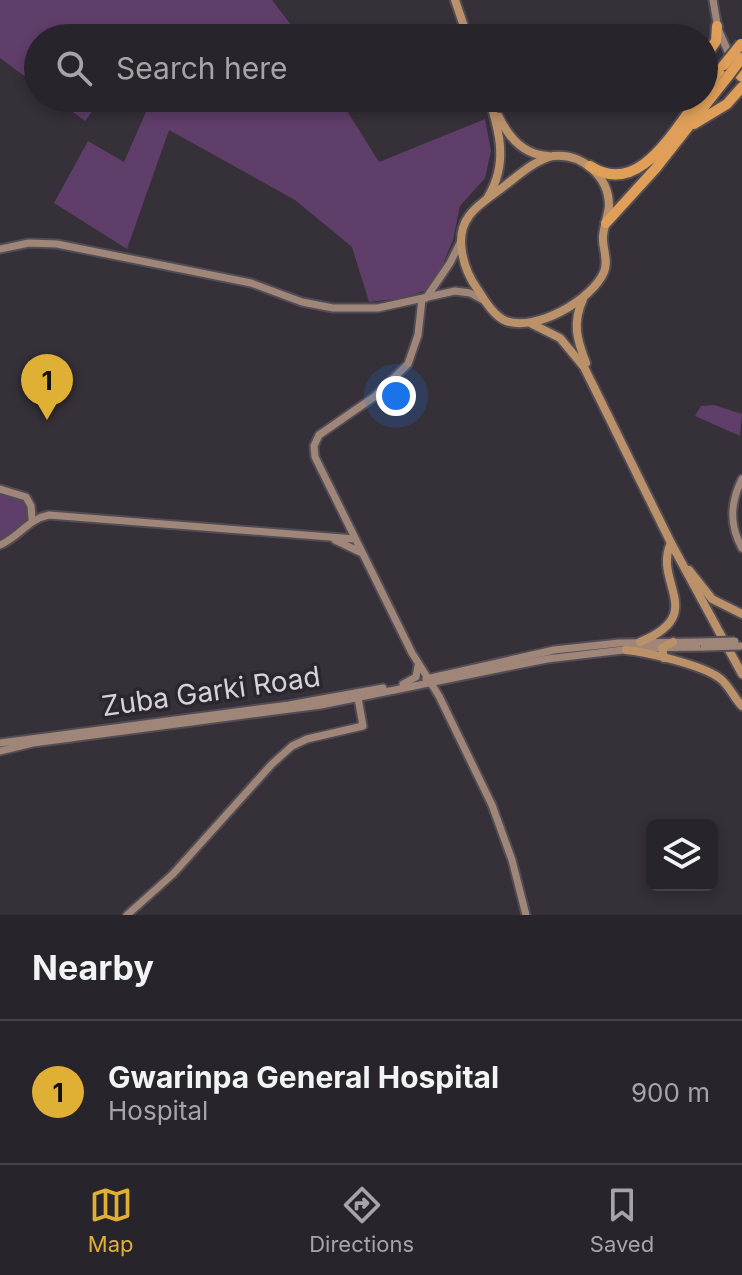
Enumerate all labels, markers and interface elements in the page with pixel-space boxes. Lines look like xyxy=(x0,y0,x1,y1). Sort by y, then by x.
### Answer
search box xyxy=(24,24,718,112)
icon: search xyxy=(52,46,96,90)
text: Search here xyxy=(116,50,288,86)
pin: 1 xyxy=(21,354,73,420)
your location xyxy=(376,376,416,416)
street label: Zuba Garki Road xyxy=(100,659,322,723)
map controls xyxy=(646,819,718,891)
button: layers xyxy=(646,819,718,891)
text: Nearby xyxy=(32,947,154,988)
text: Gwarinpa General Hospital xyxy=(108,1059,499,1095)
text: 1 xyxy=(52,1077,64,1108)
text: 900 m xyxy=(631,1077,710,1108)
text: Hospital xyxy=(108,1095,208,1126)
tab: Map xyxy=(88,1183,134,1257)
tab: Directions xyxy=(309,1183,414,1257)
tab: Saved xyxy=(590,1183,654,1257)

